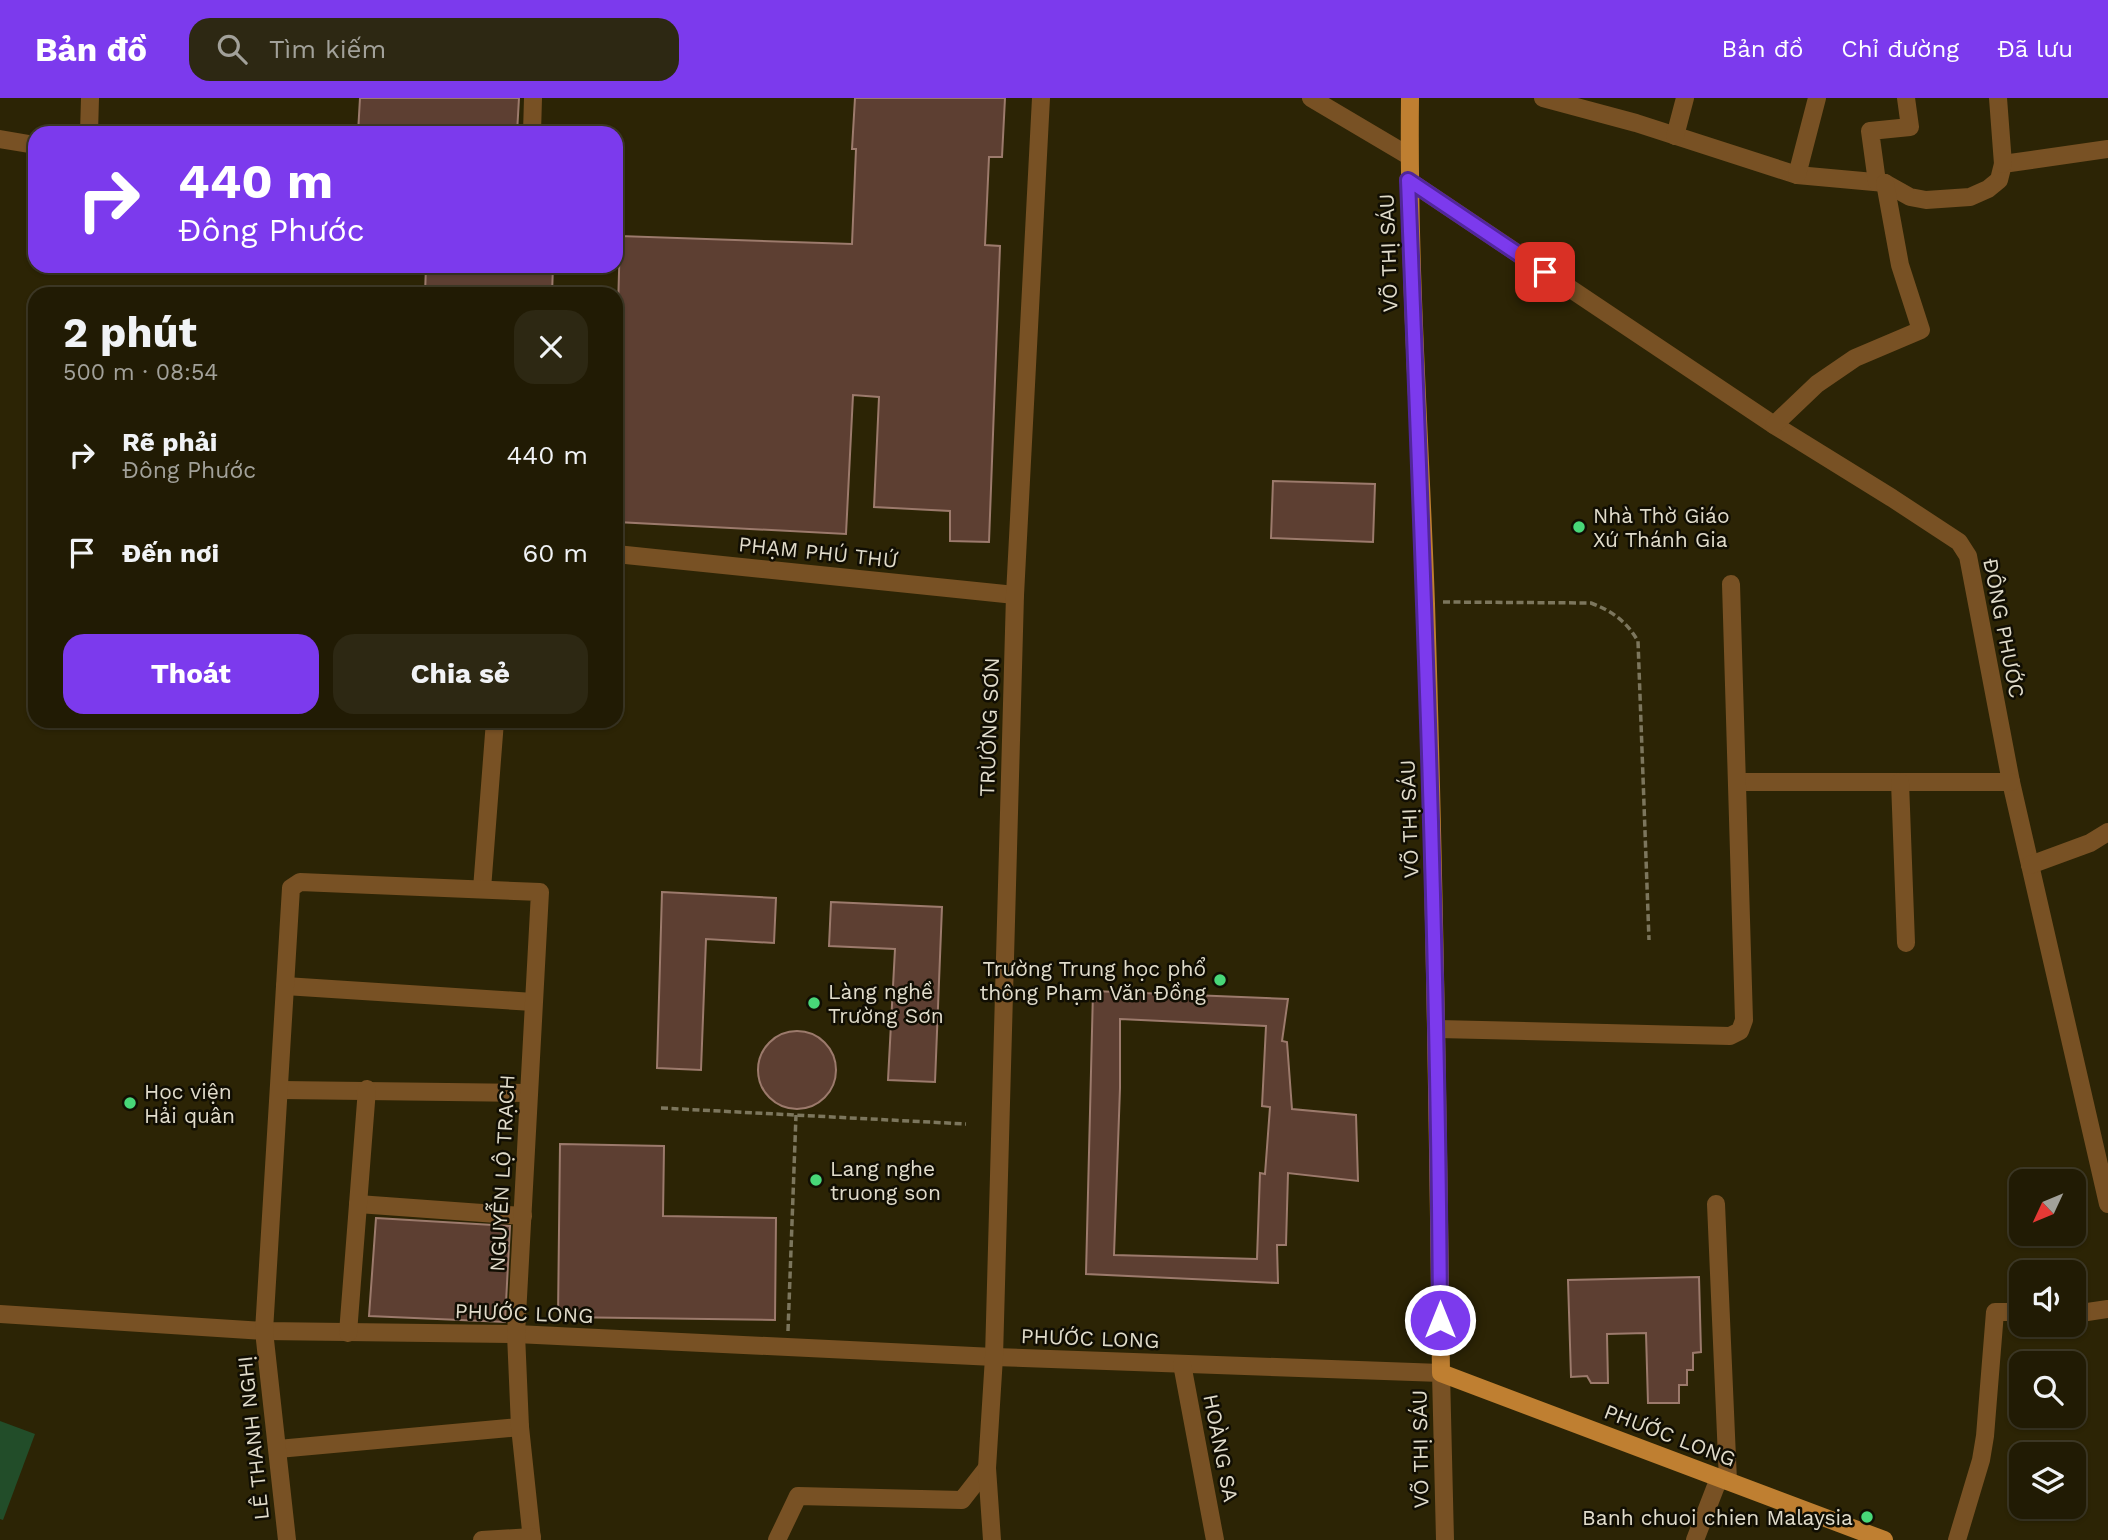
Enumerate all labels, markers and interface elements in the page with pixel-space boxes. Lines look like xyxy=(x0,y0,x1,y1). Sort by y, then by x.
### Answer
search box xyxy=(189,18,679,81)
text: Bản đồ xyxy=(35,30,147,69)
icon: search xyxy=(213,30,251,68)
text: Tìm kiếm xyxy=(269,34,386,64)
text: Bản đồ xyxy=(1722,35,1803,63)
text: Chỉ đường xyxy=(1841,35,1959,63)
text: Đã lưu xyxy=(1997,35,2073,63)
text: 440 m xyxy=(178,152,333,210)
icon: right xyxy=(63,154,154,245)
street label: VÕ THỊ SÁU xyxy=(1373,193,1403,313)
text: Đông Phước xyxy=(178,211,365,249)
pin xyxy=(1515,242,1575,302)
icon: arrive xyxy=(1526,253,1564,291)
text: 2 phút xyxy=(63,308,197,357)
button: close xyxy=(514,310,588,384)
text: 500 m · 08:54 xyxy=(63,359,218,386)
text: Rẽ phải xyxy=(122,427,217,457)
icon: right xyxy=(63,436,101,474)
text: 440 m xyxy=(506,440,588,470)
text: Đông Phước xyxy=(122,457,256,484)
place label: Nhà Thờ Giáo Xứ Thánh Gia xyxy=(1593,503,1730,552)
marker: Nhà Thờ Giáo Xứ Thánh Gia xyxy=(1571,519,1587,535)
street label: PHẠM PHÚ THỨ xyxy=(737,531,900,573)
icon: arrive xyxy=(63,534,101,572)
text: Đến nơi xyxy=(122,538,219,568)
text: 60 m xyxy=(522,538,588,568)
street label: ĐÔNG PHƯỚC xyxy=(1978,556,2030,700)
button: Thoát xyxy=(63,634,319,714)
button: Chia sẻ xyxy=(333,634,588,714)
street label: TRƯỜNG SƠN xyxy=(974,657,1004,797)
street label: VÕ THỊ SÁU xyxy=(1394,759,1424,879)
place label: Trường Trung học phổ thông Phạm Văn Đồng xyxy=(979,956,1207,1005)
marker: Trường Trung học phổ thông Phạm Văn Đồng xyxy=(1212,972,1228,988)
place label: Làng nghề Trường Sơn xyxy=(828,979,944,1028)
marker: Làng nghề Trường Sơn xyxy=(806,995,822,1011)
street label: NGUYỄN LỘ TRẠCH xyxy=(481,1074,520,1272)
place label: Học viện Hải quân xyxy=(144,1079,235,1128)
marker: Học viện Hải quân xyxy=(122,1095,138,1111)
place label: Lang nghe truong son xyxy=(830,1156,941,1205)
north arrow xyxy=(2009,1169,2086,1246)
map controls xyxy=(2009,1169,2086,1519)
marker: Lang nghe truong son xyxy=(808,1172,824,1188)
button: sound xyxy=(2009,1260,2086,1337)
position arrow xyxy=(1403,1283,1477,1357)
street label: PHƯỚC LONG xyxy=(454,1298,594,1328)
street label: PHƯỚC LONG xyxy=(1020,1323,1160,1353)
button: search xyxy=(2009,1351,2086,1428)
street label: LÊ THANH NGHỊ xyxy=(232,1355,274,1521)
street label: VÕ THỊ SÁU xyxy=(1406,1389,1434,1509)
street label: HOÀNG SA xyxy=(1198,1392,1244,1504)
street label: PHƯỚC LONG xyxy=(1601,1398,1739,1472)
button: layers xyxy=(2009,1442,2086,1519)
place label: Banh chuoi chien Malaysia xyxy=(1582,1505,1853,1530)
marker: Banh chuoi chien Malaysia xyxy=(1859,1509,1875,1525)

